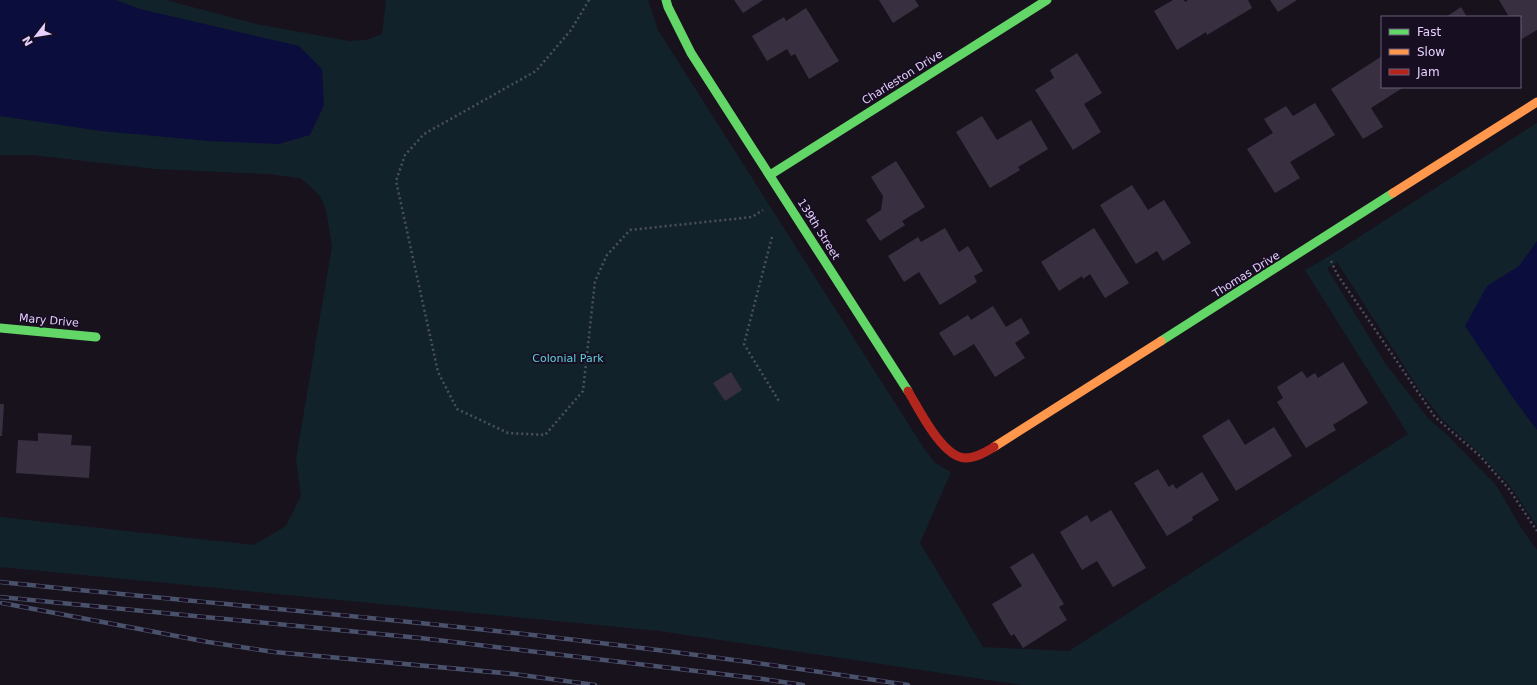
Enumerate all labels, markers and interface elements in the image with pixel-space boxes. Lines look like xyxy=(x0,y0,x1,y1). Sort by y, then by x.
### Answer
north arrow xyxy=(16,16,56,56)
legend xyxy=(1381,16,1521,88)
text: Fast xyxy=(1417,25,1441,39)
text: N xyxy=(20,34,36,48)
text: Slow xyxy=(1417,45,1445,59)
street label: Charleston Drive xyxy=(860,47,945,107)
text: Jam xyxy=(1416,65,1440,79)
street label: 139th Street xyxy=(795,196,843,263)
street label: Thomas Drive xyxy=(1210,249,1282,301)
street label: Mary Drive xyxy=(18,311,80,330)
park label: Colonial Park xyxy=(532,352,604,365)

